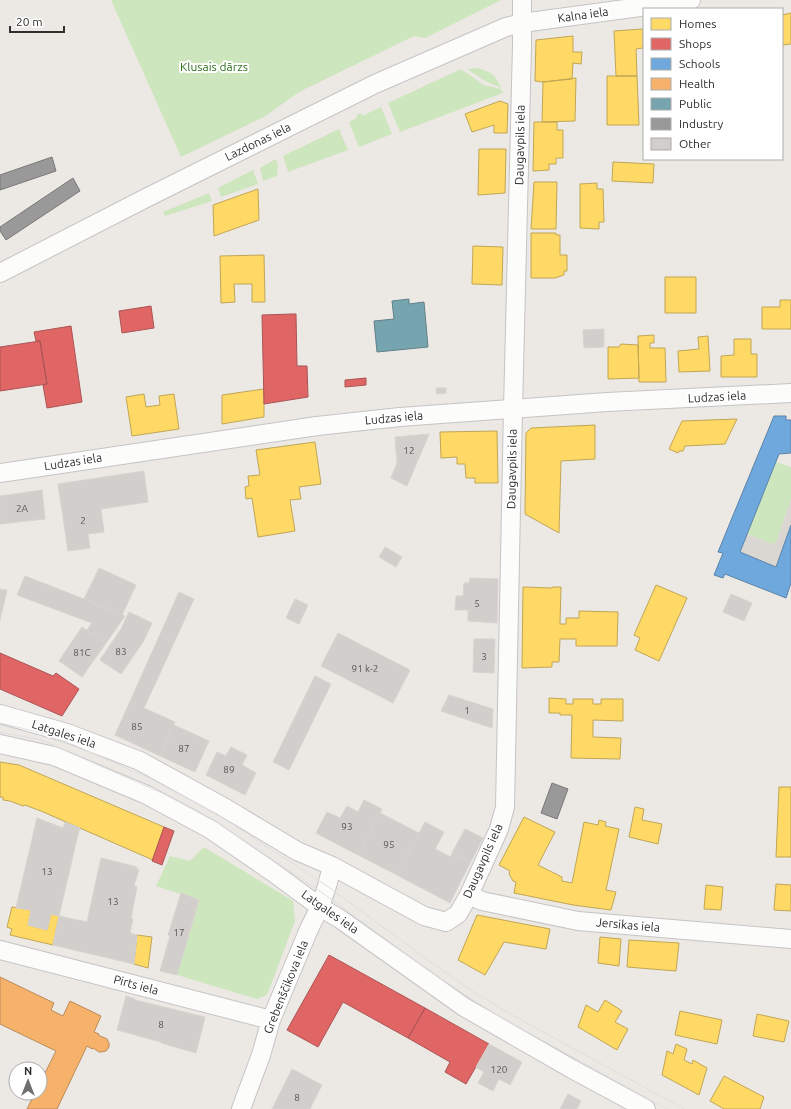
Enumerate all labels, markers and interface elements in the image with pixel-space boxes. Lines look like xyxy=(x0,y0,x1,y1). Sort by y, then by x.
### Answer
street label: Kalna iela xyxy=(557,5,609,25)
scale bar xyxy=(10,8,64,34)
legend xyxy=(643,8,783,160)
text: 20 m xyxy=(16,15,43,28)
text: Homes xyxy=(679,17,717,30)
text: Shops xyxy=(679,37,711,50)
text: Schools xyxy=(679,57,720,70)
park label: Klusais dārzs xyxy=(180,60,248,73)
text: Health xyxy=(679,77,715,90)
text: Public xyxy=(679,97,712,110)
street label: Daugavpils iela xyxy=(512,105,527,185)
text: Industry xyxy=(679,117,724,130)
street label: Lazdonas iela xyxy=(223,120,293,163)
text: Other xyxy=(679,137,712,150)
street label: Ludzas iela xyxy=(687,388,747,405)
street label: Ludzas iela xyxy=(364,408,424,427)
street label: Daugavpils iela xyxy=(504,429,519,509)
house number: 12 xyxy=(403,445,415,456)
street label: Ludzas iela xyxy=(43,451,103,473)
house number: 2A xyxy=(16,503,29,514)
house number: 2 xyxy=(80,515,86,526)
house number: 5 xyxy=(474,598,480,609)
house number: 83 xyxy=(115,646,127,657)
house number: 81C xyxy=(73,647,91,658)
house number: 3 xyxy=(481,651,487,662)
house number: 91 k-2 xyxy=(352,663,378,674)
house number: 1 xyxy=(464,705,470,716)
street label: Latgales iela xyxy=(30,717,98,750)
house number: 85 xyxy=(131,721,143,732)
house number: 87 xyxy=(178,743,190,754)
house number: 89 xyxy=(223,764,235,775)
house number: 93 xyxy=(341,821,353,832)
street label: Daugavpils iela xyxy=(460,821,505,900)
house number: 95 xyxy=(383,839,395,850)
house number: 13 xyxy=(41,866,53,877)
street label: Latgales iela xyxy=(299,887,361,936)
house number: 13 xyxy=(107,896,119,907)
street label: Jersikas iela xyxy=(595,915,661,934)
house number: 17 xyxy=(173,927,185,938)
street label: Grebenščikova iela xyxy=(261,938,310,1036)
street label: Pirts iela xyxy=(112,972,160,997)
house number: 8 xyxy=(158,1019,164,1030)
north arrow xyxy=(8,1061,48,1101)
house number: 120 xyxy=(491,1064,508,1075)
text: N xyxy=(24,1065,32,1077)
house number: 8 xyxy=(294,1092,300,1103)

